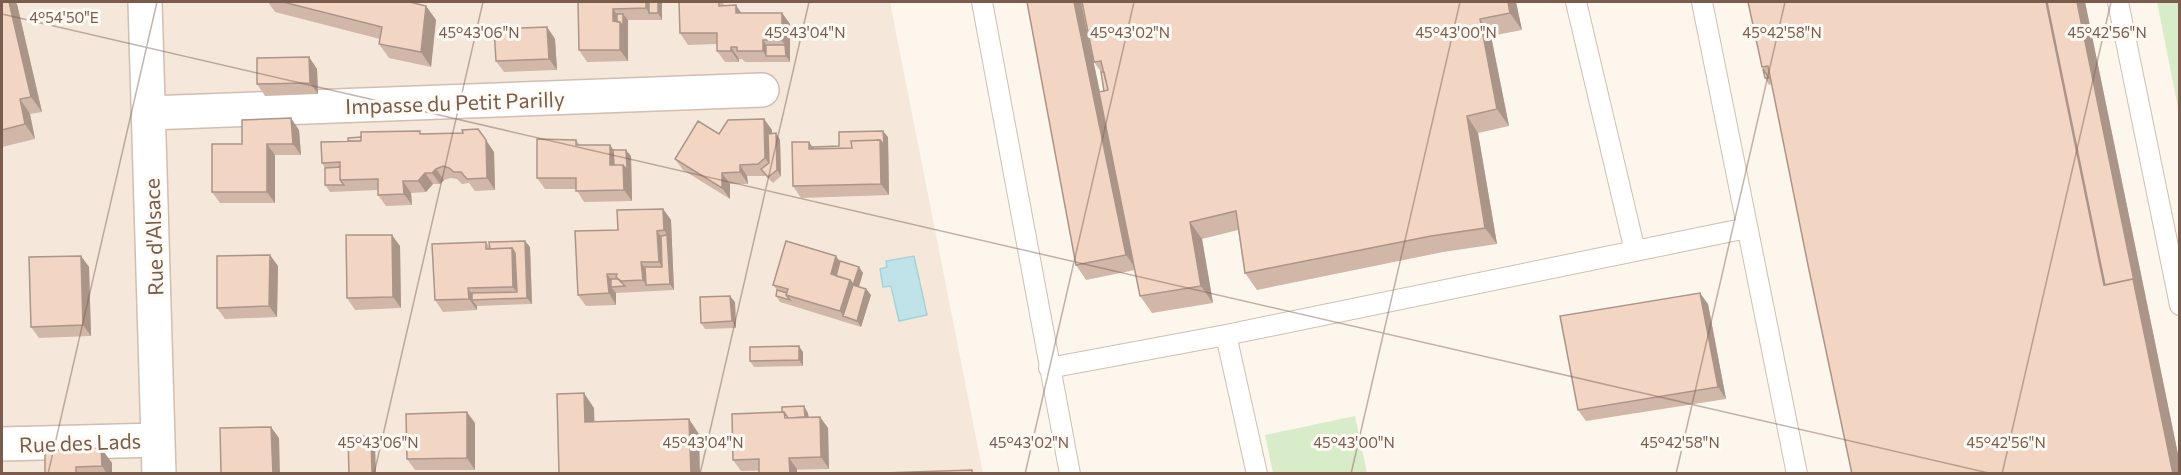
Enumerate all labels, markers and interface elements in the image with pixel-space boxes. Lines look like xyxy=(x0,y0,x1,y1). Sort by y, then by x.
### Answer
text: 4°54'50"E xyxy=(29,8,99,26)
text: 45°43'06"N xyxy=(438,23,520,41)
text: 45°43'04"N xyxy=(765,23,845,41)
text: 45°43'02"N xyxy=(1090,23,1170,41)
text: 45°43'00"N xyxy=(1415,23,1497,41)
text: 45°42'58"N xyxy=(1742,23,1822,41)
text: 45°42'56"N xyxy=(2067,23,2147,41)
street label: Impasse du Petit Parilly xyxy=(345,86,565,118)
street label: Rue d'Alsace xyxy=(138,178,168,296)
street label: Rue des Lads xyxy=(18,427,142,457)
text: 45°43'06"N xyxy=(337,433,419,451)
text: 45°43'04"N xyxy=(663,433,743,451)
text: 45°43'02"N xyxy=(989,433,1069,451)
text: 45°43'00"N xyxy=(1313,433,1395,451)
text: 45°42'58"N xyxy=(1640,433,1720,451)
text: 45°42'56"N xyxy=(1966,433,2046,451)

